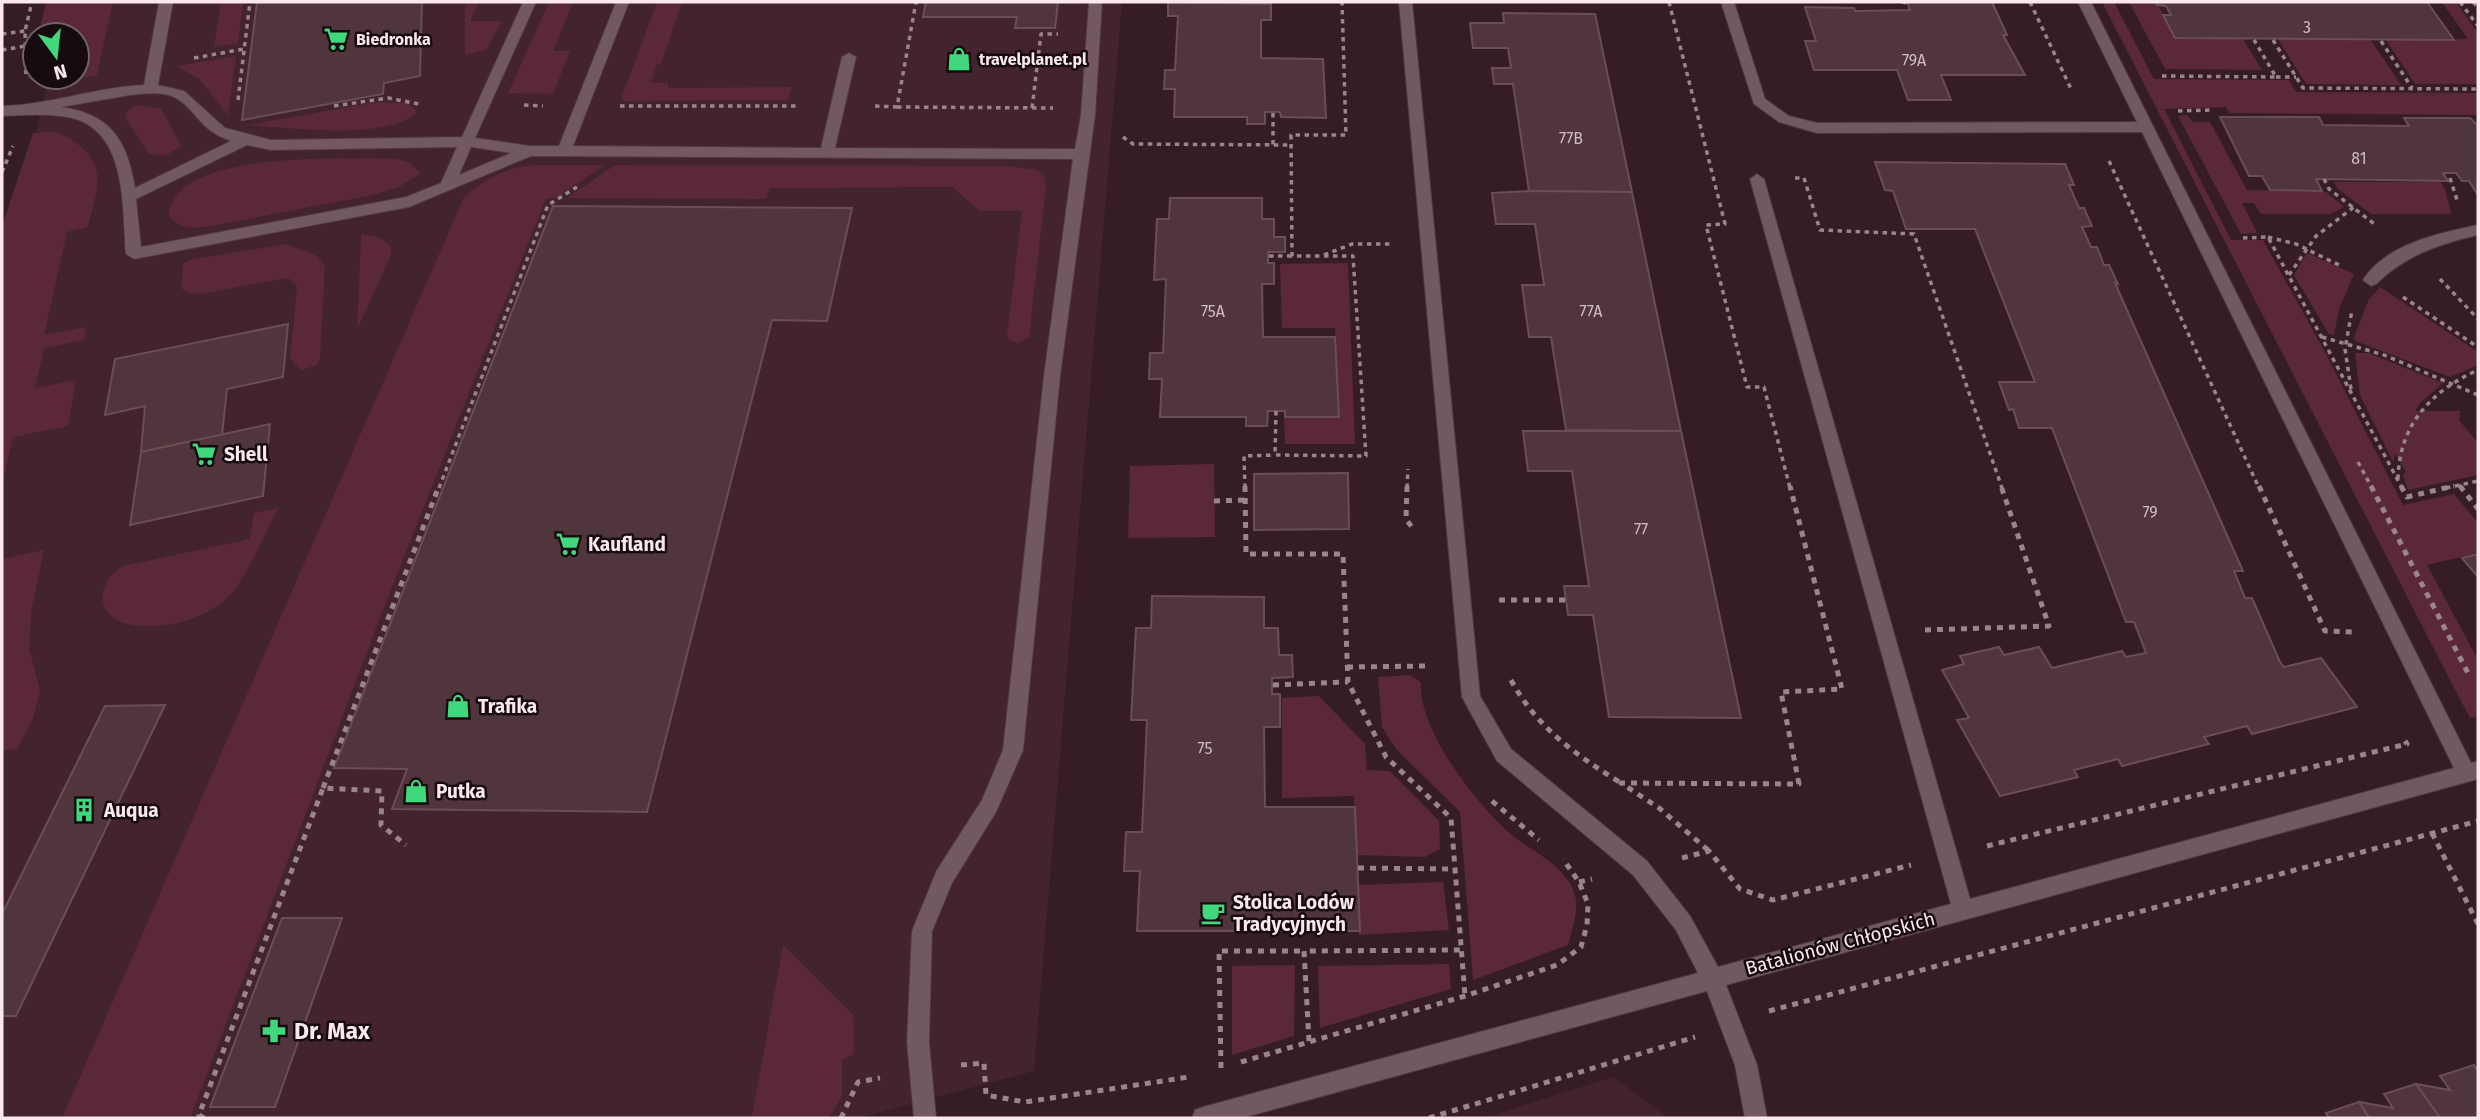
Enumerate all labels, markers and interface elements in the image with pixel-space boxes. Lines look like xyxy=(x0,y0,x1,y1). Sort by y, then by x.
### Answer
house number: 3 xyxy=(2303,18,2311,37)
north arrow xyxy=(21,21,91,91)
supermarket icon: Biedronka xyxy=(322,25,350,53)
place label: Biedronka xyxy=(356,30,431,49)
shop icon: travelplanet.pl xyxy=(945,45,973,73)
place label: travelplanet.pl xyxy=(979,50,1087,69)
house number: 79A xyxy=(1902,51,1927,70)
text: N xyxy=(51,59,69,85)
house number: 77B xyxy=(1559,129,1583,148)
house number: 81 xyxy=(2351,149,2367,168)
house number: 75A xyxy=(1201,302,1226,321)
house number: 77A xyxy=(1580,302,1603,321)
supermarket icon: Shell xyxy=(190,440,218,468)
place label: Shell xyxy=(224,443,268,466)
house number: 79 xyxy=(2142,503,2158,522)
house number: 77 xyxy=(1634,520,1648,539)
supermarket icon: Kaufland xyxy=(554,530,582,558)
place label: Kaufland xyxy=(588,533,666,556)
shop icon: Trafika xyxy=(444,692,472,720)
place label: Trafika xyxy=(478,695,537,718)
house number: 75 xyxy=(1198,739,1212,758)
shop icon: Putka xyxy=(402,777,430,805)
place label: Putka xyxy=(436,780,486,803)
building icon: Auqua xyxy=(70,796,98,824)
place label: Auqua xyxy=(103,799,159,822)
place label: Stolica Lodów Tradycyjnych xyxy=(1233,891,1355,936)
cafe icon: Stolica Lodów Tradycyjnych xyxy=(1199,899,1227,927)
street label: Batalionów Chłopskich xyxy=(1743,907,1938,980)
pharmacy icon: Dr. Max xyxy=(260,1017,288,1045)
place label: Dr. Max xyxy=(294,1017,370,1045)

